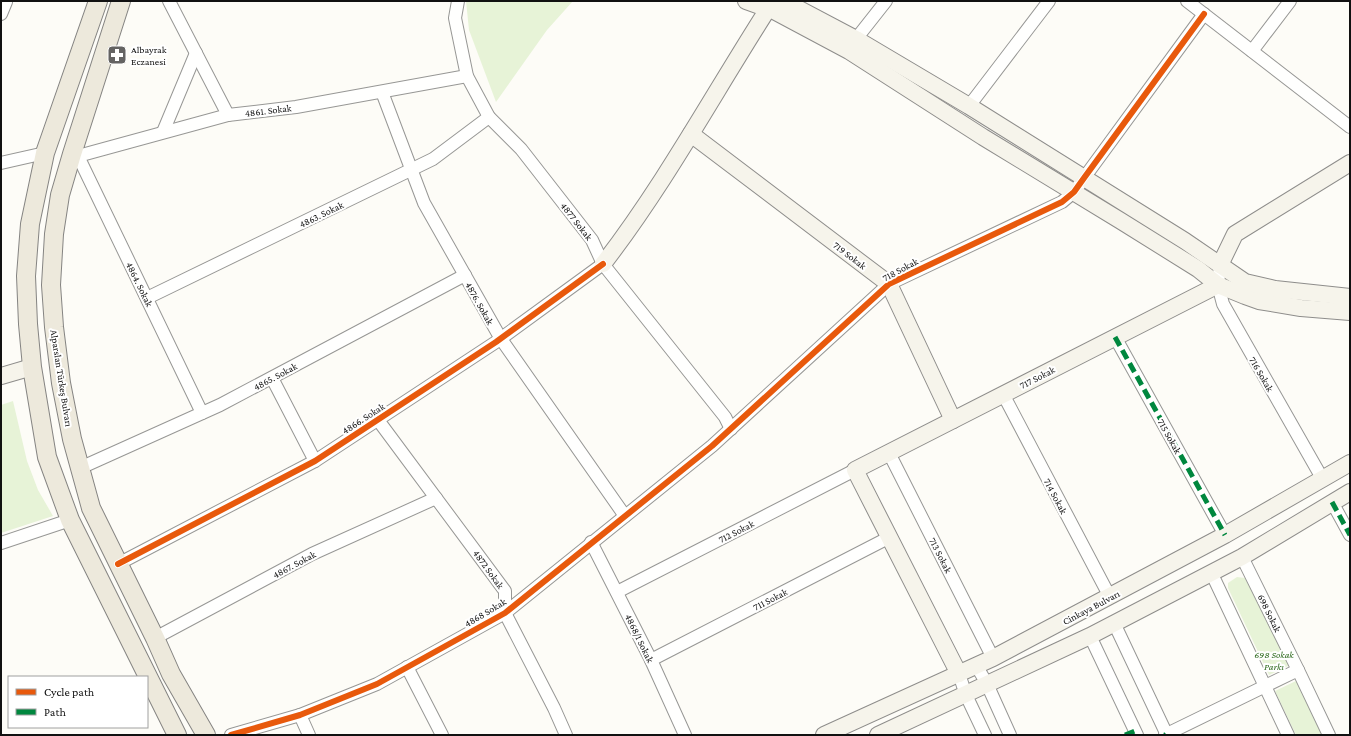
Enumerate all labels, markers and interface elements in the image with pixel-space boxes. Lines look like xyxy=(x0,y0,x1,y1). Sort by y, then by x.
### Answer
pharmacy icon: Albayrak Eczanesi xyxy=(106,44,128,66)
place label: Albayrak Eczanesi xyxy=(131,44,167,67)
street label: 4861. Sokak xyxy=(244,102,292,119)
street label: 4863. Sokak xyxy=(297,199,345,230)
street label: 4877 Sokak xyxy=(558,200,595,243)
street label: 719 Sokak xyxy=(831,239,869,272)
street label: 718 Sokak xyxy=(880,255,920,283)
street label: 4864. Sokak xyxy=(124,260,155,309)
street label: 4876. Sokak xyxy=(463,280,496,327)
street label: Alparslan Türkeş Bulvarı xyxy=(48,329,75,428)
street label: 716 Sokak xyxy=(1247,355,1276,394)
street label: 4865. Sokak xyxy=(251,360,299,393)
street label: 717 Sokak xyxy=(1018,364,1057,391)
street label: 4866. Sokak xyxy=(340,400,387,436)
street label: 715 Sokak xyxy=(1155,417,1184,456)
street label: 714 Sokak xyxy=(1042,477,1070,516)
street label: 712 Sokak xyxy=(717,518,756,545)
street label: 713 Sokak xyxy=(927,536,954,575)
street label: 4867. Sokak xyxy=(271,548,318,580)
street label: 4872 Sokak xyxy=(471,548,506,591)
street label: 711 Sokak xyxy=(751,586,789,613)
street label: Cinkaya Bulvarı xyxy=(1061,588,1122,627)
street label: 698 Sokak xyxy=(1256,592,1284,634)
street label: 4868 Sokak xyxy=(462,596,508,629)
street label: 4868/1 Sokak xyxy=(623,612,656,665)
park label: 698 Sokak Parkı xyxy=(1254,649,1294,672)
legend xyxy=(8,676,148,728)
text: Cycle path xyxy=(44,685,95,699)
text: Path xyxy=(44,705,66,719)

